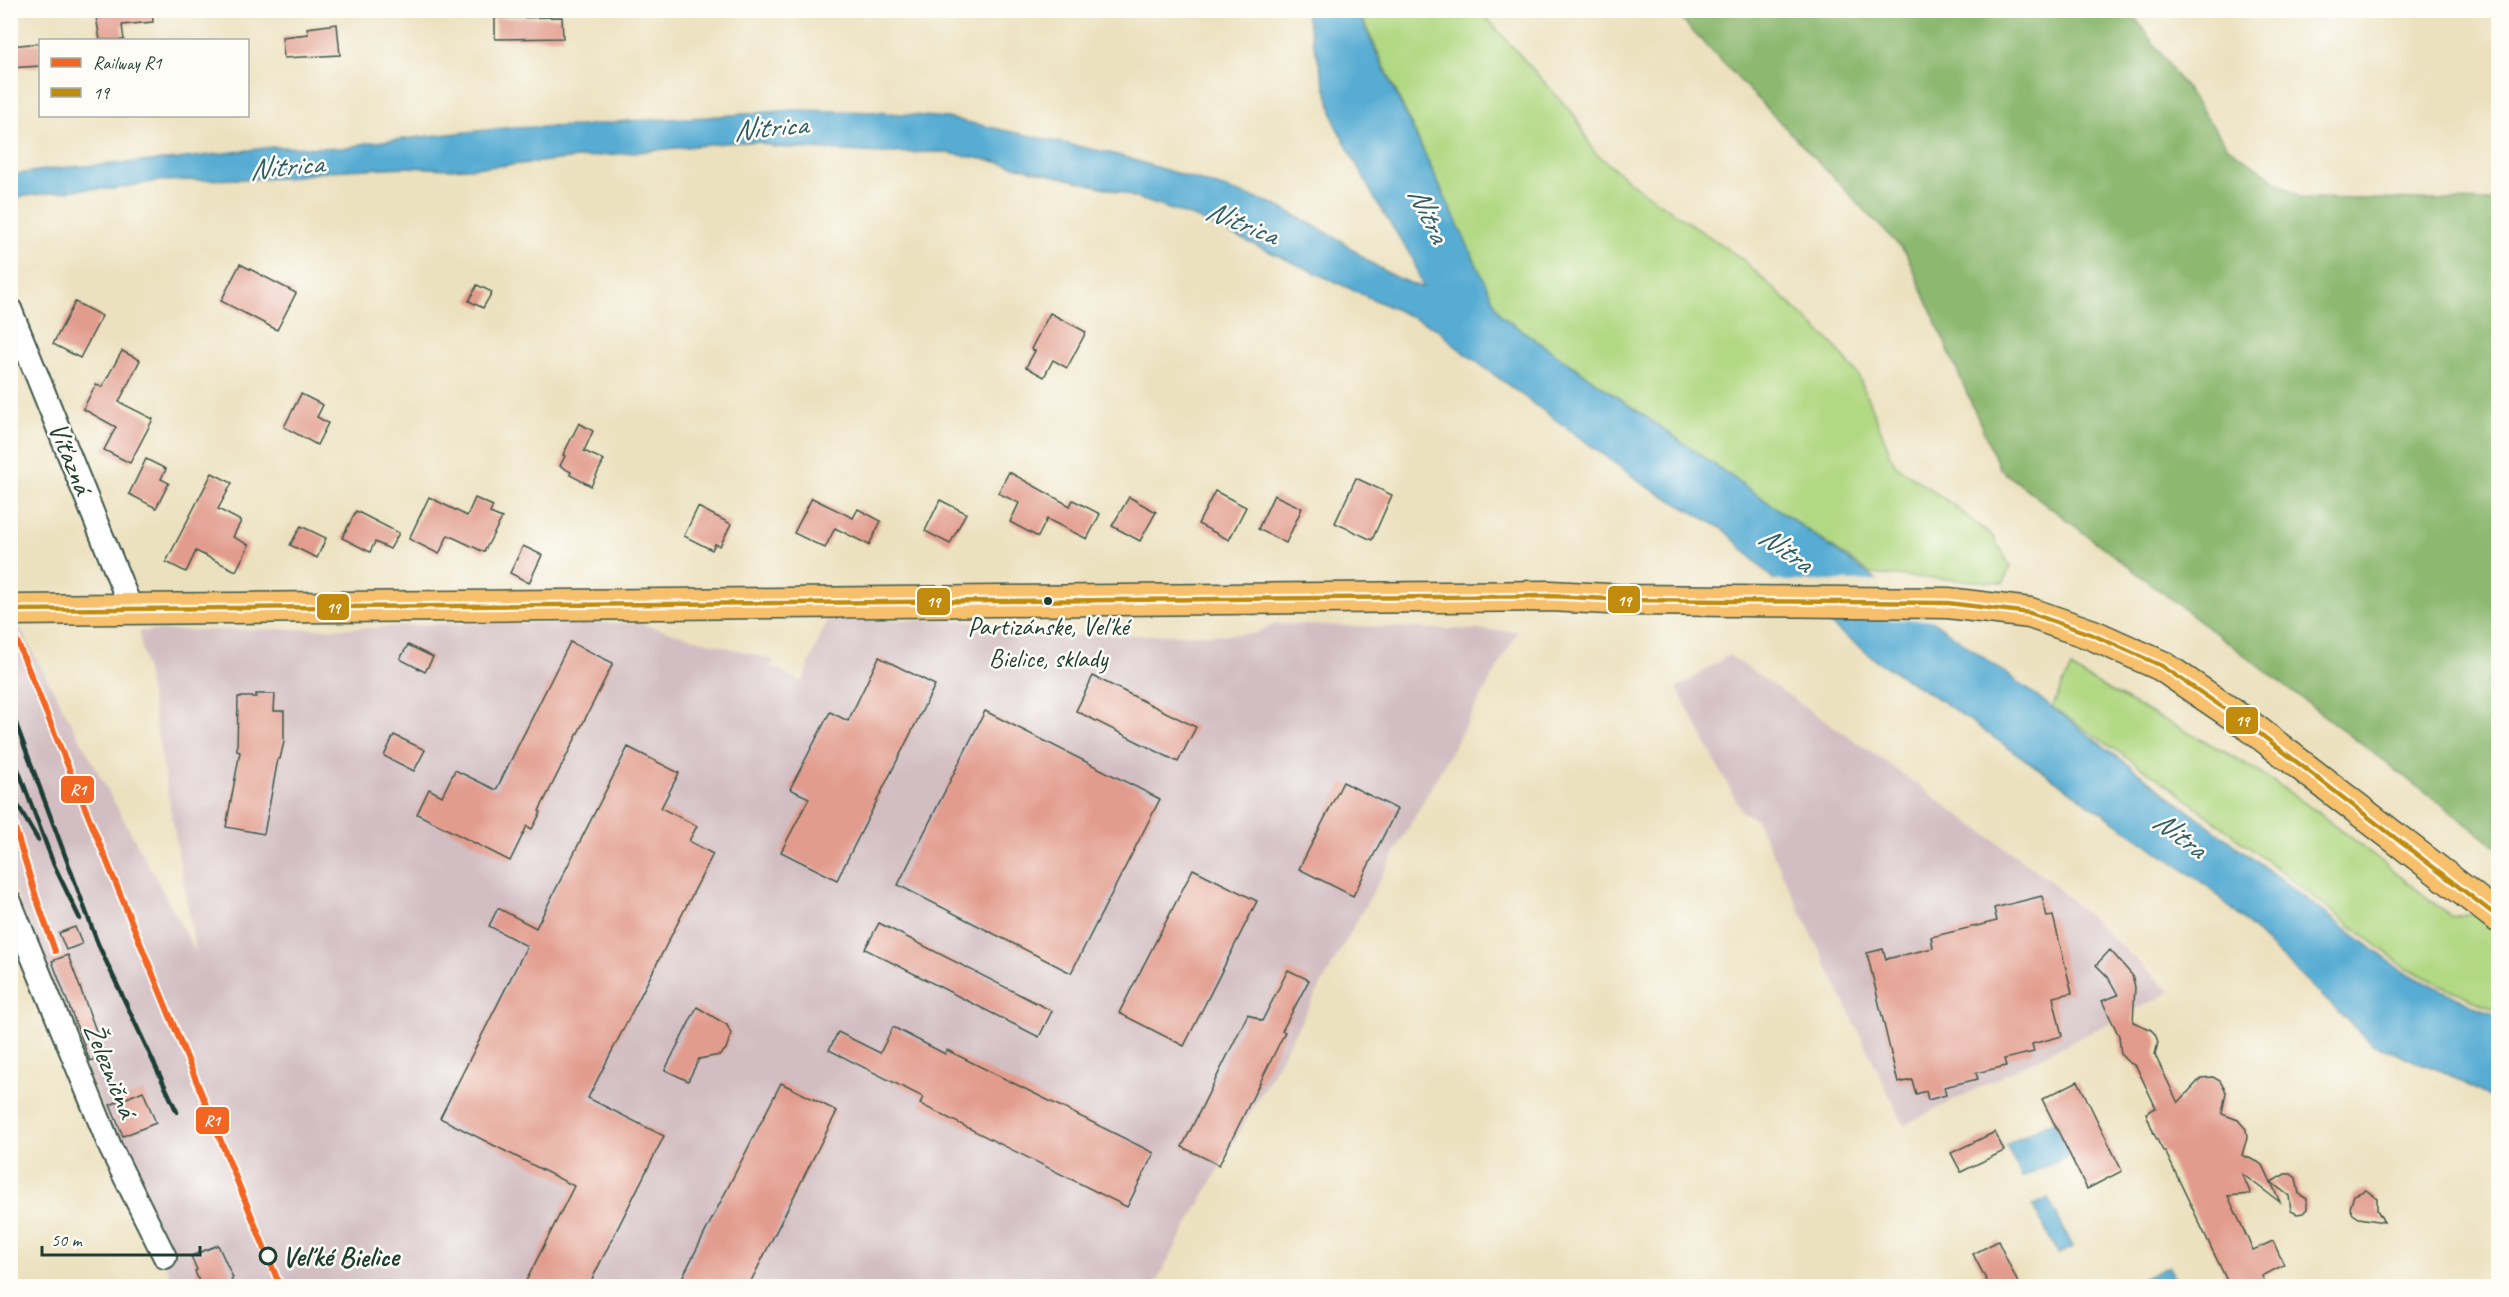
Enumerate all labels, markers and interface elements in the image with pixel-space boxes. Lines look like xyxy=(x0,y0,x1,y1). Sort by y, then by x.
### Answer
legend xyxy=(39,39,249,117)
text: Railway R1 xyxy=(93,52,163,74)
text: 19 xyxy=(93,82,111,104)
water label: Nitrica xyxy=(731,105,812,149)
water label: Nitrica xyxy=(247,144,328,188)
water label: Nitra xyxy=(1400,180,1460,251)
water label: Nitrica xyxy=(1201,191,1287,255)
street label: Víťazná xyxy=(41,417,102,502)
water label: Nitra xyxy=(1752,517,1823,583)
line badge: 19 xyxy=(1607,585,1641,614)
line badge: 19 xyxy=(916,587,951,616)
text: 19 xyxy=(1617,591,1633,611)
text: 19 xyxy=(926,592,942,612)
line badge: 19 xyxy=(316,593,350,621)
marker: Partizánske, Veľké Bielice, sklady xyxy=(1042,595,1054,607)
text: 19 xyxy=(326,598,342,618)
place label: Partizánske, Veľké Bielice, sklady xyxy=(968,610,1132,675)
line badge: 19 xyxy=(2225,706,2259,735)
text: 19 xyxy=(2235,711,2251,731)
line badge: R1 xyxy=(60,775,95,804)
text: R1 xyxy=(70,780,88,800)
water label: Nitra xyxy=(2146,802,2217,868)
street label: Železničná xyxy=(76,1017,147,1125)
line badge: R1 xyxy=(195,1106,230,1135)
text: R1 xyxy=(204,1111,222,1131)
scale bar xyxy=(42,1219,200,1257)
text: 50 m xyxy=(51,1229,84,1251)
place label: Veľké Bielice xyxy=(282,1239,401,1274)
marker: Veľké Bielice xyxy=(259,1247,277,1265)

